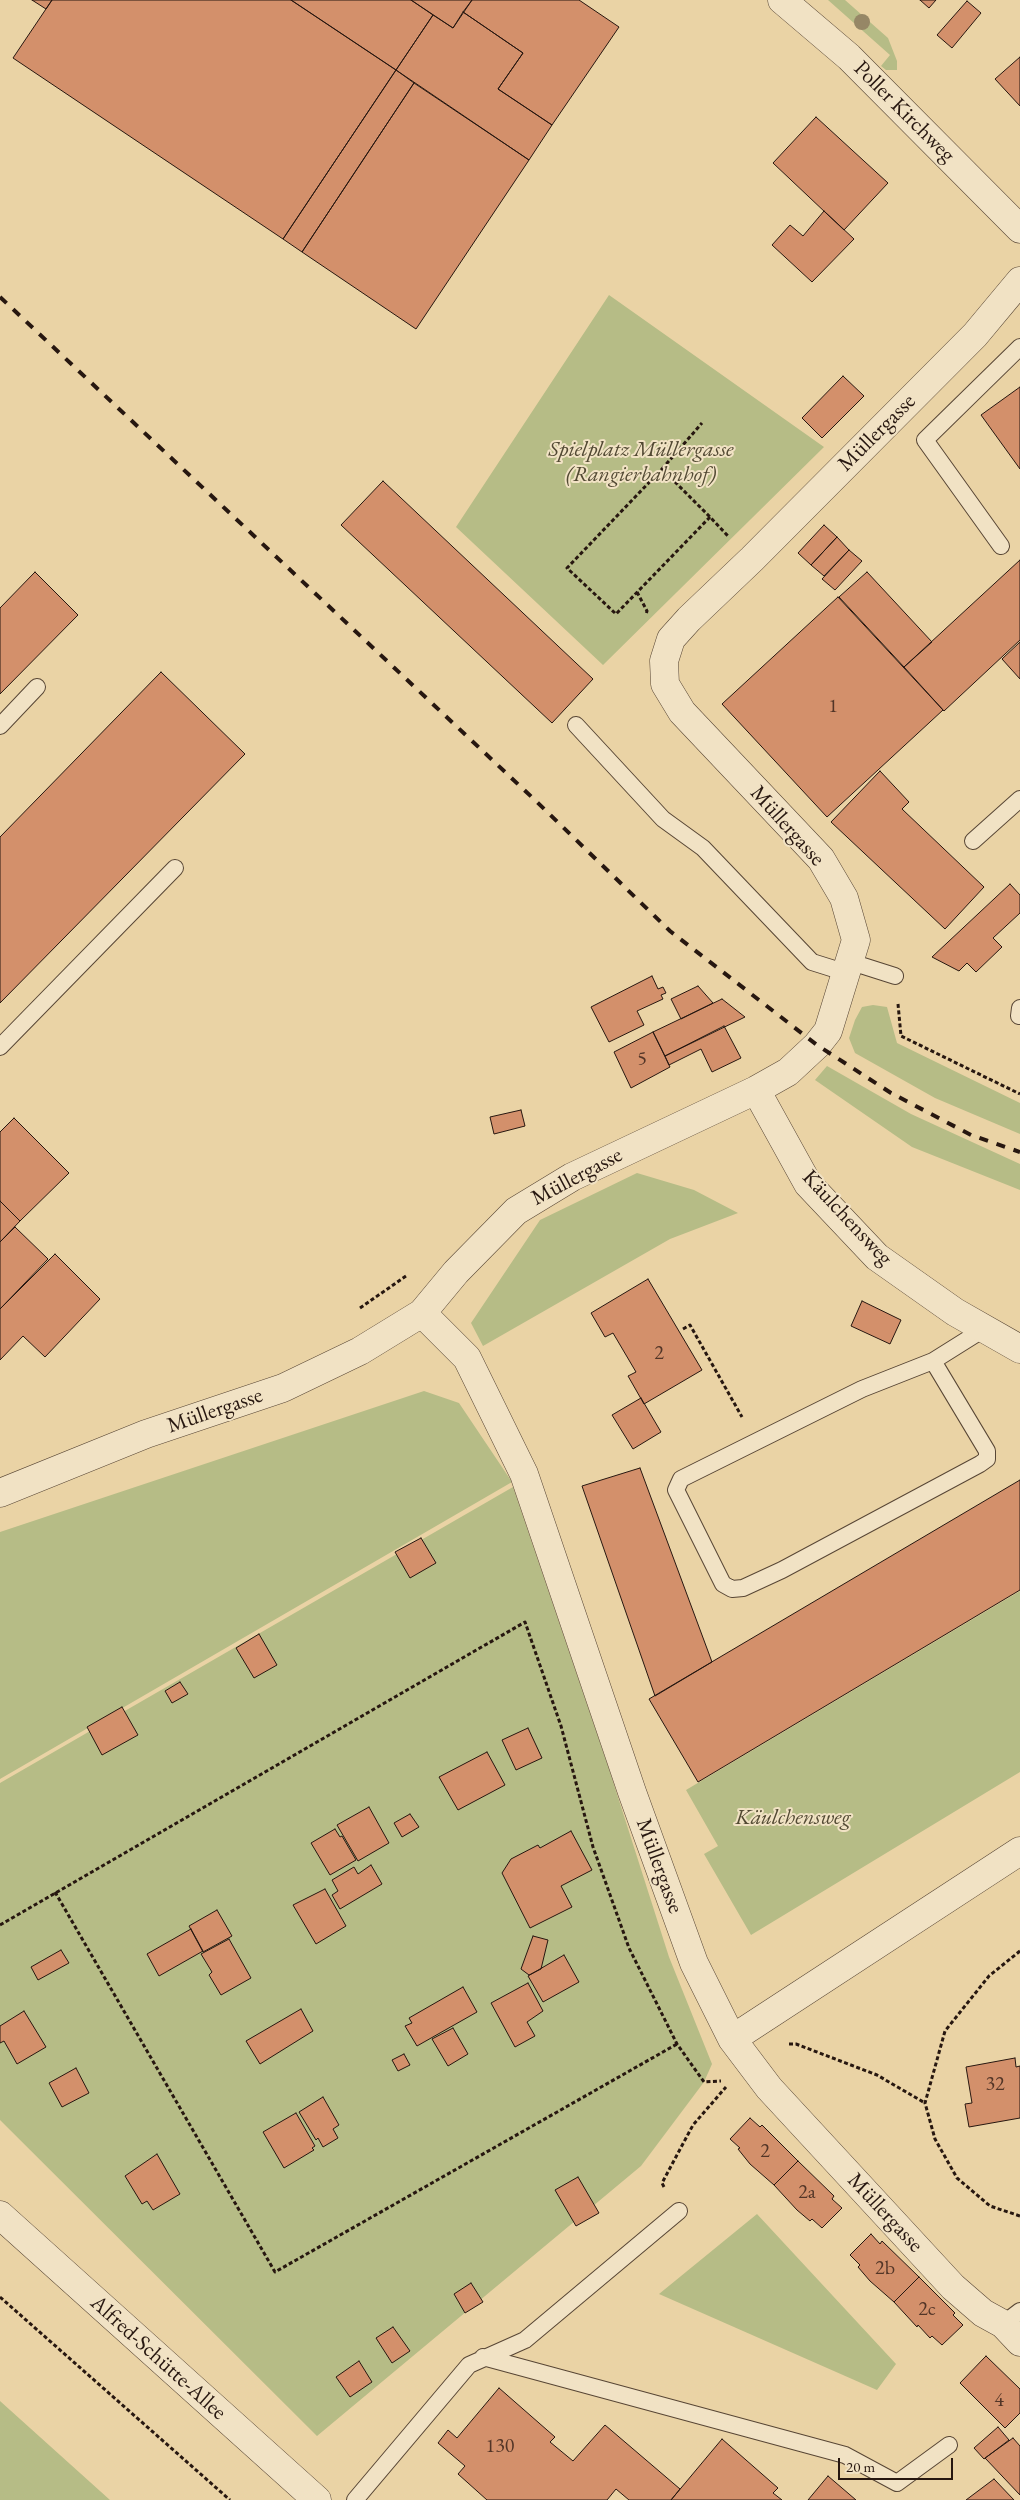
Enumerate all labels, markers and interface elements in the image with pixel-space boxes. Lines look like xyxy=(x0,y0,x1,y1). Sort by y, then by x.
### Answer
street label: Poller Kirchweg xyxy=(848,56,960,168)
street label: Müllergasse xyxy=(833,389,921,477)
park label: Spielplatz Müllergasse (Rangierbahnhof) xyxy=(549,437,733,488)
house number: 1 xyxy=(828,695,838,719)
street label: Müllergasse xyxy=(744,780,830,872)
house number: 5 xyxy=(637,1048,647,1072)
street label: Müllergasse xyxy=(527,1142,627,1212)
street label: Käulchensweg xyxy=(796,1165,898,1271)
house number: 2 xyxy=(654,1342,664,1366)
street label: Müllergasse xyxy=(164,1382,266,1440)
park label: Käulchensweg xyxy=(735,1805,851,1831)
street label: Müllergasse xyxy=(630,1815,688,1917)
house number: 32 xyxy=(985,2073,1005,2097)
house number: 2 xyxy=(760,2140,770,2164)
street label: Müllergasse xyxy=(842,2168,928,2258)
house number: 2a xyxy=(798,2181,816,2205)
house number: 2b xyxy=(875,2257,895,2281)
street label: Alfred-Schütte-Allee xyxy=(85,2290,231,2426)
house number: 2c xyxy=(918,2298,936,2322)
house number: 4 xyxy=(994,2389,1004,2413)
house number: 130 xyxy=(486,2435,514,2459)
scale bar xyxy=(840,2448,955,2480)
text: 20 m xyxy=(846,2457,875,2476)

